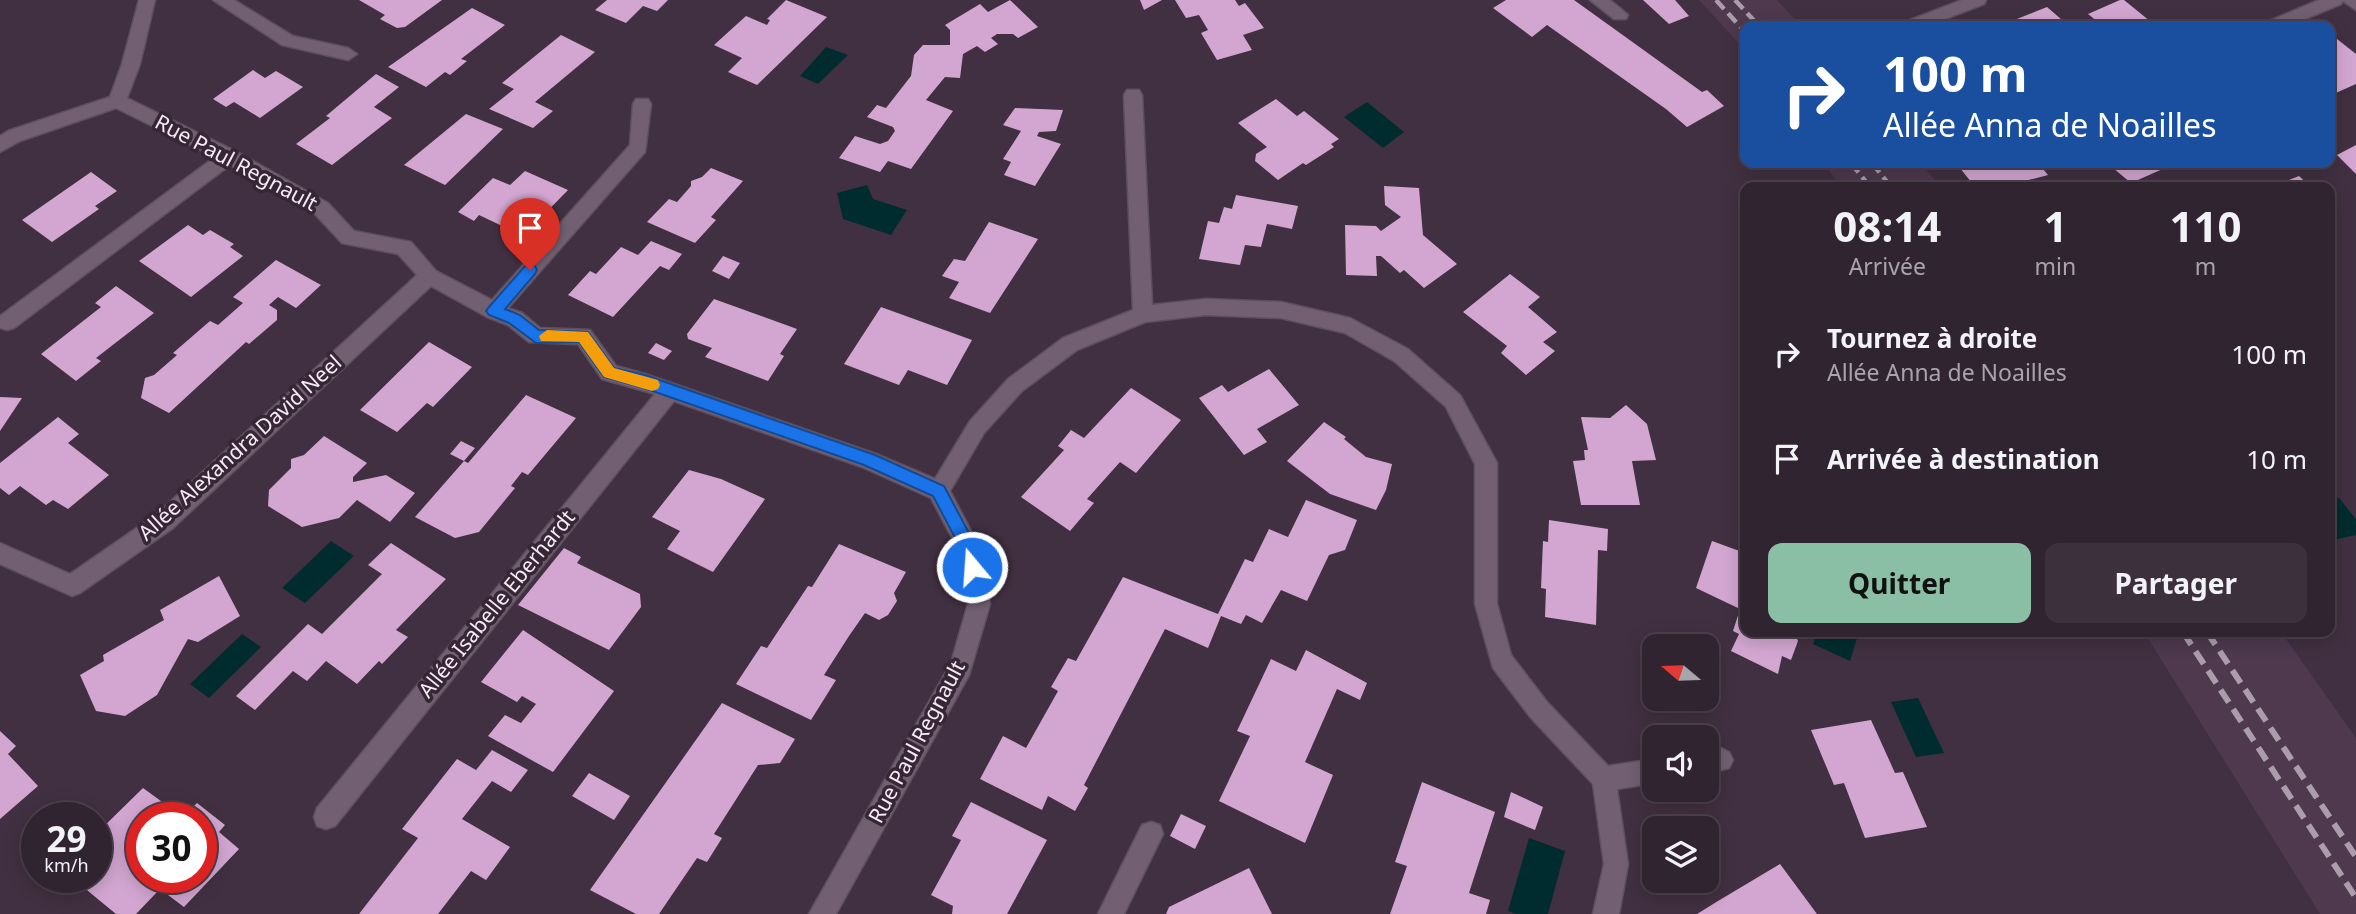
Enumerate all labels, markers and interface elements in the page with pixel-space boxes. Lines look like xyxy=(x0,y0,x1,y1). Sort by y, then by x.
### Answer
text: 100 m xyxy=(1883,40,2028,106)
icon: right xyxy=(1768,49,1859,140)
text: Allée Anna de Noailles xyxy=(1883,103,2216,146)
street label: Rue Paul Regnault xyxy=(150,107,323,217)
text: 08:14 xyxy=(1833,197,1941,254)
text: 1 xyxy=(2043,197,2067,254)
text: 110 xyxy=(2170,197,2242,254)
pin xyxy=(500,198,560,270)
icon: arrive xyxy=(511,209,549,247)
text: Arrivée xyxy=(1849,250,1926,282)
text: min xyxy=(2035,250,2076,282)
text: m xyxy=(2195,250,2216,282)
text: Tournez à droite xyxy=(1827,320,2037,356)
icon: right xyxy=(1768,335,1806,373)
text: 100 m xyxy=(2231,336,2307,372)
street label: Allée Alexandra David Neel xyxy=(132,348,347,546)
text: Allée Anna de Noailles xyxy=(1827,356,2067,388)
icon: arrive xyxy=(1768,440,1806,478)
text: Arrivée à destination xyxy=(1827,441,2100,477)
text: 10 m xyxy=(2246,441,2307,477)
street label: Allée Isabelle Eberhardt xyxy=(412,503,581,703)
position arrow xyxy=(935,530,1009,604)
button: Quitter xyxy=(1768,543,2031,623)
button: Partager xyxy=(2045,543,2307,623)
north arrow xyxy=(1642,634,1718,710)
map controls xyxy=(1642,634,1719,893)
street label: Rue Paul Regnault xyxy=(861,655,971,828)
button: sound xyxy=(1642,725,1719,802)
speed limit sign: 30 xyxy=(126,802,217,893)
text: 29 xyxy=(46,815,87,862)
button: layers xyxy=(1642,816,1719,893)
text: km/h xyxy=(44,853,89,877)

